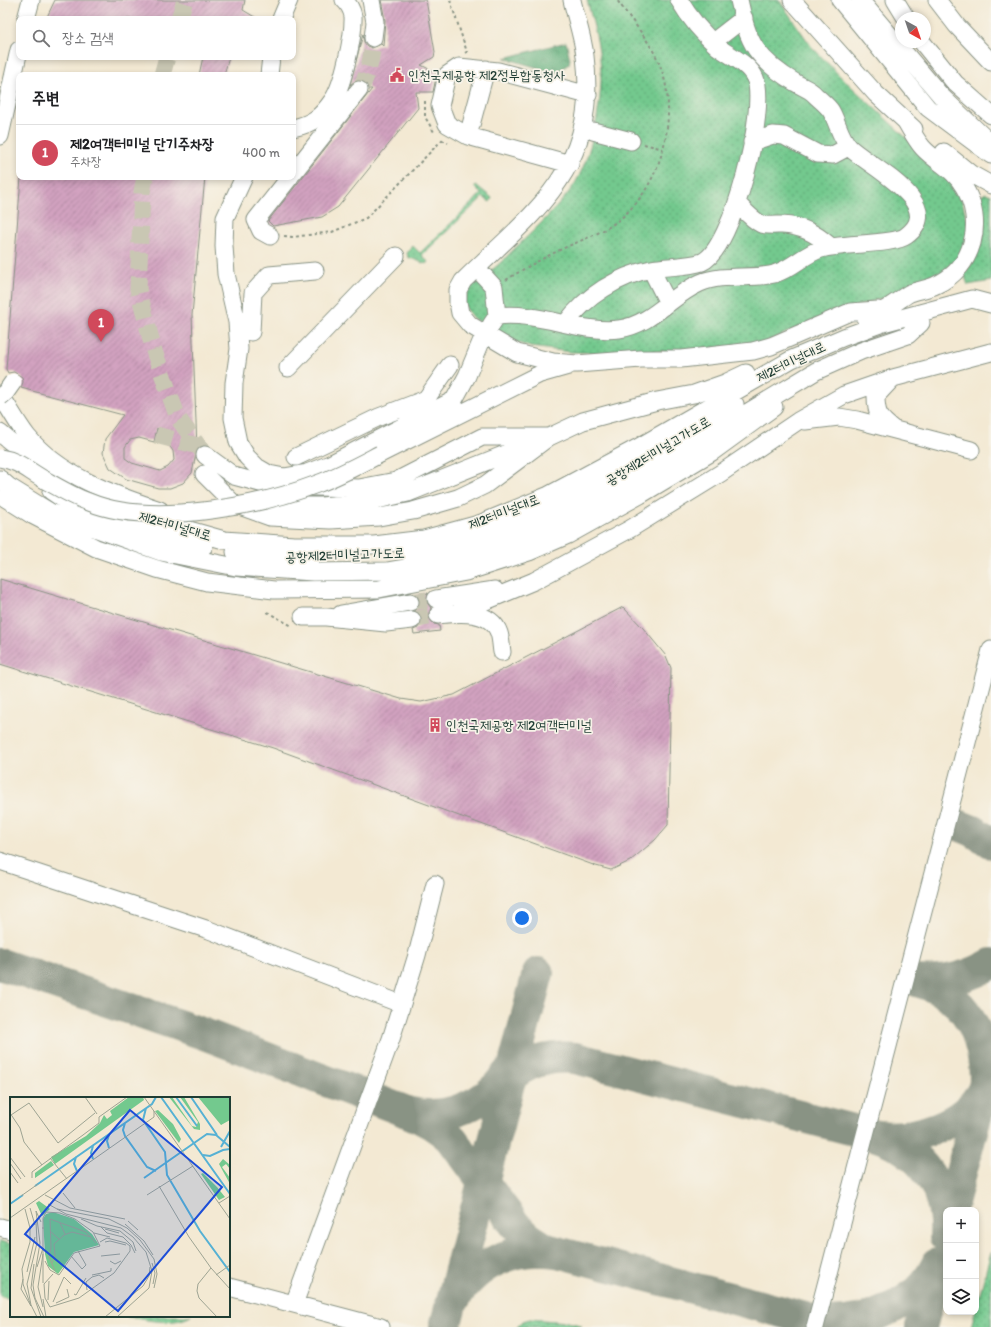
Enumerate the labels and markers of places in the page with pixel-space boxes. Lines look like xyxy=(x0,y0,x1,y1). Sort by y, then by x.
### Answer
public building icon: 인천국제공항 제2정부합동청사 xyxy=(389,67,405,83)
place label: 인천국제공항 제2정부합동청사 xyxy=(408,67,566,84)
pin: 1 xyxy=(88,309,114,342)
building icon: 인천국제공항 제2여객터미널 xyxy=(427,717,443,733)
place label: 인천국제공항 제2여객터미널 xyxy=(446,717,592,734)

